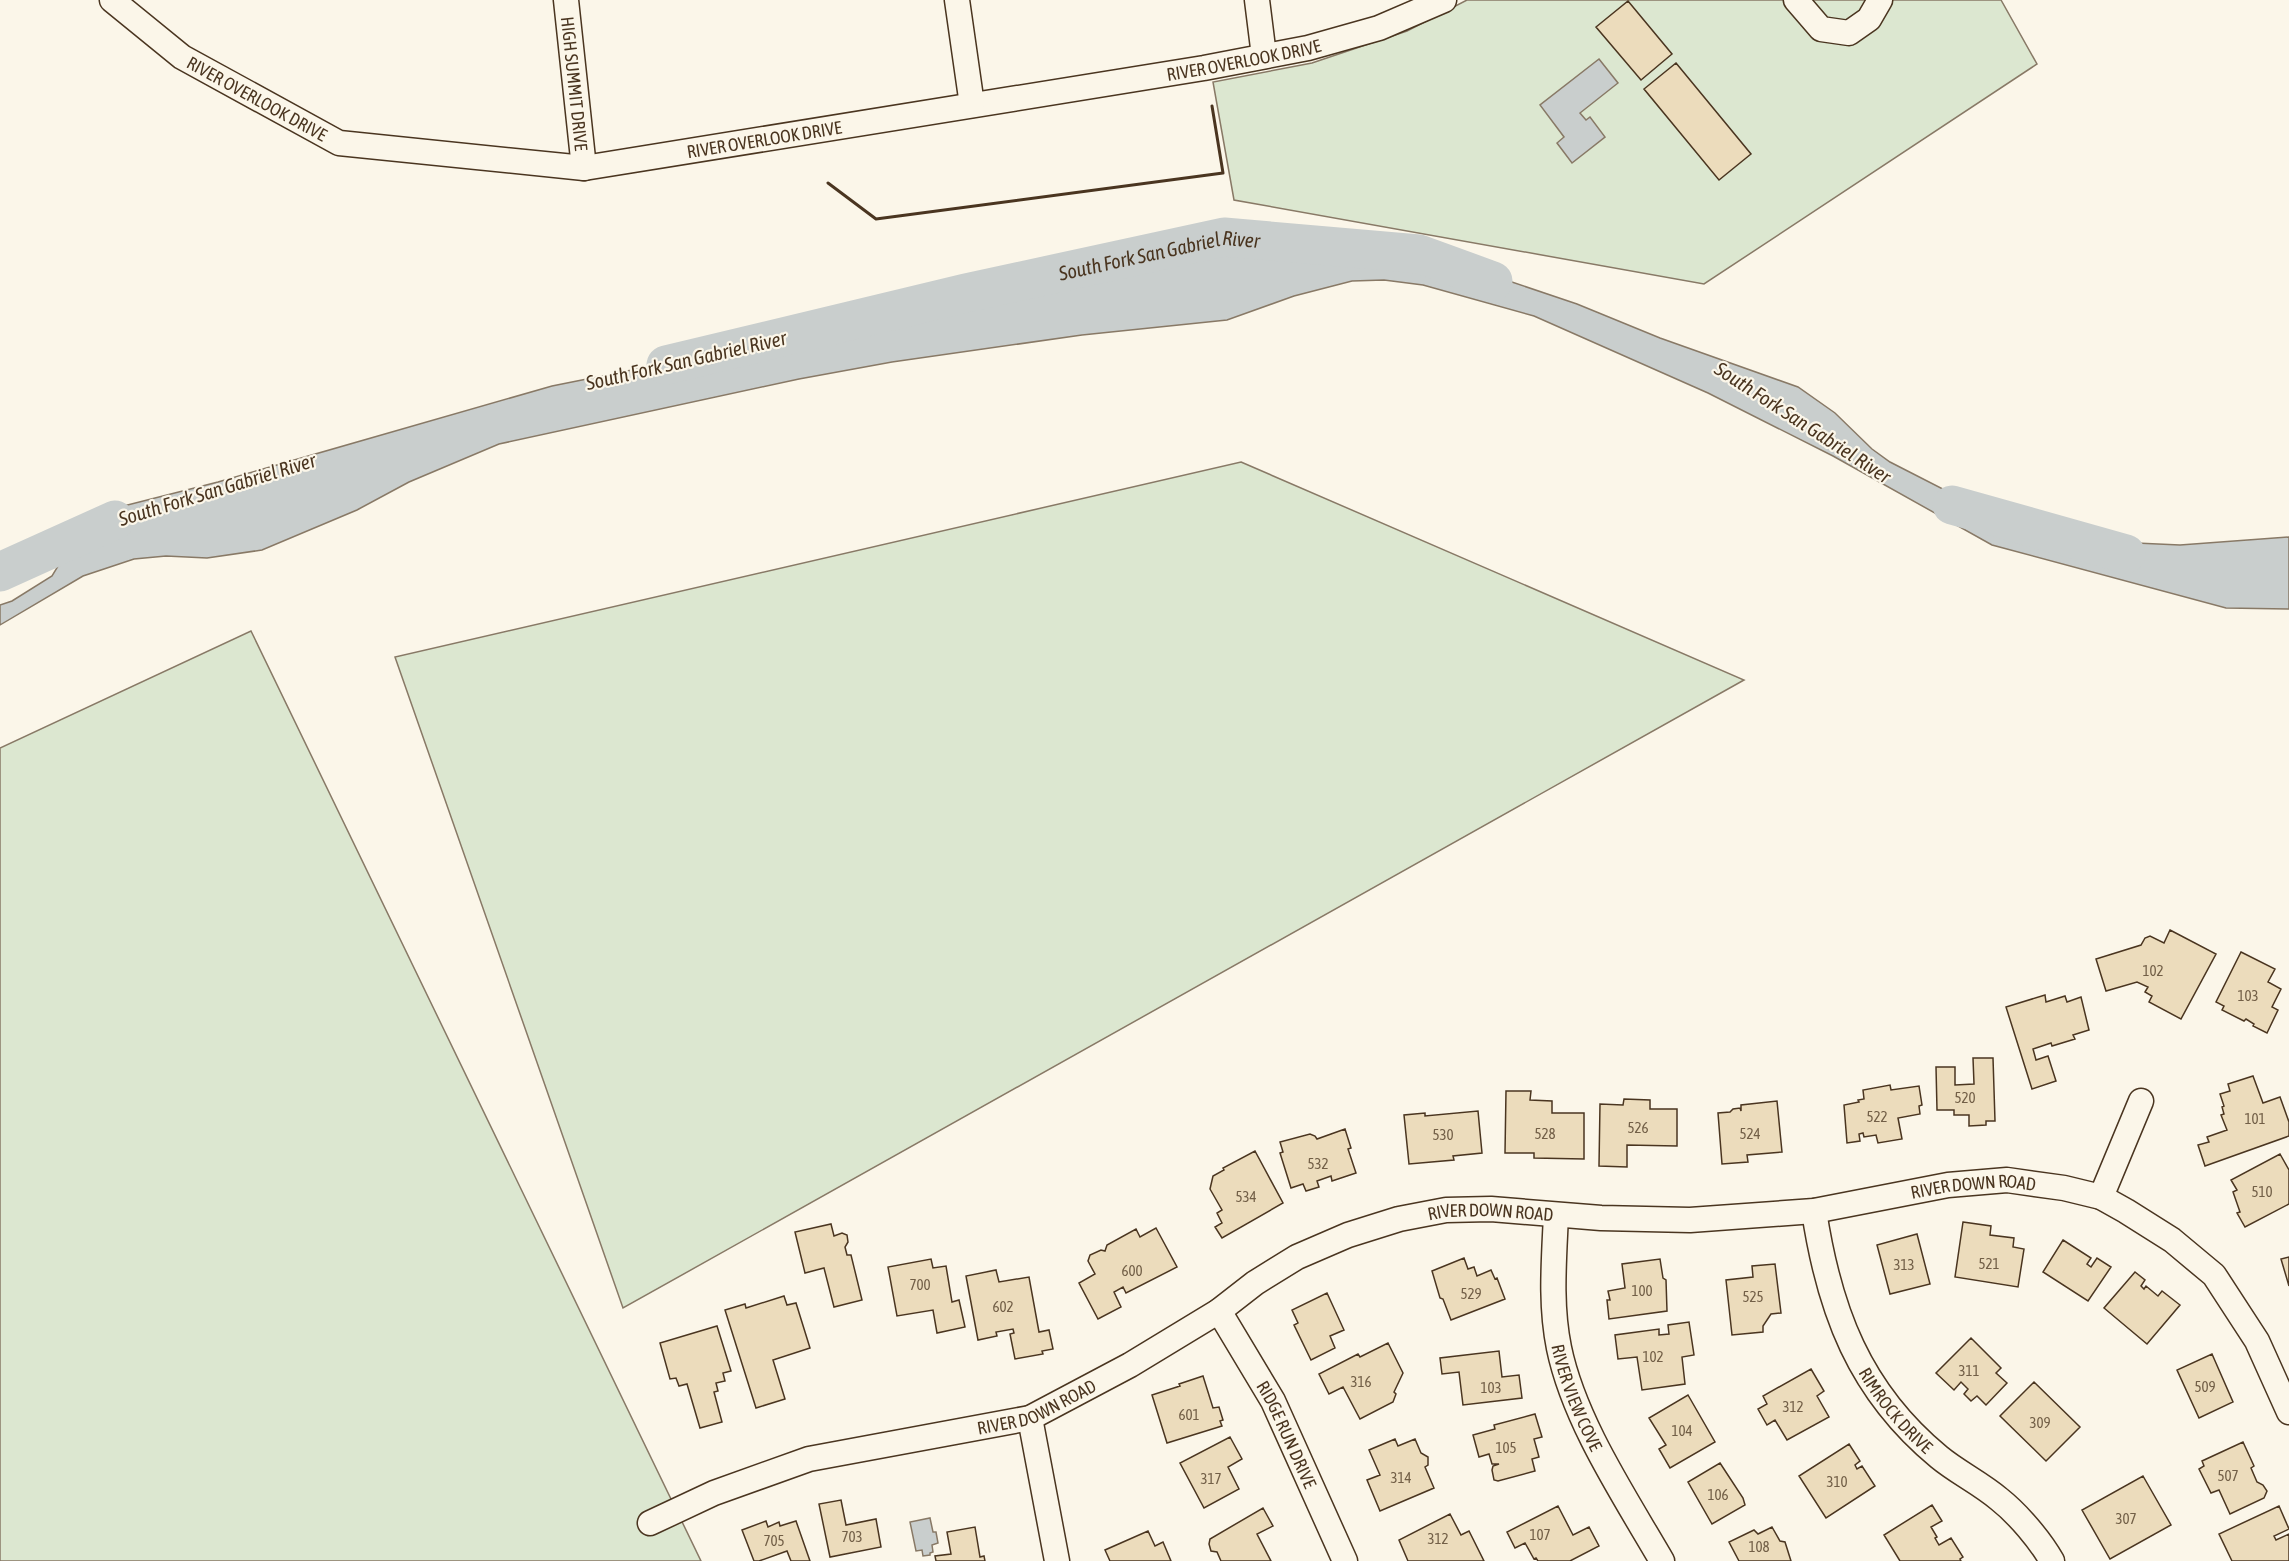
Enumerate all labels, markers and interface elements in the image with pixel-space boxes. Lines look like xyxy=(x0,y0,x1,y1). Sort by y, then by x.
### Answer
street label: HIGH SUMMIT DRIVE xyxy=(557,15,593,152)
street label: RIVER OVERLOOK DRIVE xyxy=(1165,34,1323,84)
street label: RIVER OVERLOOK DRIVE xyxy=(184,51,331,145)
street label: RIVER OVERLOOK DRIVE xyxy=(685,116,843,162)
water label: South Fork San Gabriel River xyxy=(1055,225,1262,284)
water label: South Fork San Gabriel River xyxy=(583,325,789,394)
water label: South Fork San Gabriel River xyxy=(1710,356,1896,488)
water label: South Fork San Gabriel River xyxy=(115,448,319,530)
house number: 102 xyxy=(2142,962,2164,979)
house number: 103 xyxy=(2237,987,2259,1004)
house number: 520 xyxy=(1954,1089,1976,1106)
house number: 522 xyxy=(1866,1108,1888,1125)
house number: 101 xyxy=(2244,1110,2266,1127)
house number: 526 xyxy=(1627,1119,1649,1136)
house number: 528 xyxy=(1534,1125,1556,1142)
house number: 524 xyxy=(1739,1125,1761,1142)
house number: 530 xyxy=(1432,1126,1454,1143)
house number: 532 xyxy=(1307,1155,1329,1172)
street label: RIVER DOWN ROAD xyxy=(1909,1170,2037,1203)
house number: 510 xyxy=(2251,1183,2273,1200)
house number: 534 xyxy=(1235,1188,1257,1205)
street label: RIVER DOWN ROAD xyxy=(1426,1198,1554,1225)
house number: 521 xyxy=(1978,1255,2000,1272)
house number: 313 xyxy=(1893,1256,1915,1273)
house number: 600 xyxy=(1121,1262,1143,1279)
house number: 700 xyxy=(909,1276,931,1293)
house number: 100 xyxy=(1631,1282,1653,1299)
house number: 529 xyxy=(1460,1285,1482,1302)
house number: 525 xyxy=(1742,1288,1764,1305)
house number: 602 xyxy=(992,1298,1014,1315)
street label: RIVER VIEW COVE xyxy=(1548,1342,1607,1455)
house number: 102 xyxy=(1642,1348,1664,1365)
house number: 311 xyxy=(1958,1362,1980,1379)
street label: RIMROCK DRIVE xyxy=(1855,1364,1937,1457)
house number: 316 xyxy=(1350,1373,1372,1390)
street label: RIVER DOWN ROAD xyxy=(975,1375,1099,1438)
street label: RIDGE RUN DRIVE xyxy=(1253,1377,1321,1491)
house number: 509 xyxy=(2194,1378,2216,1395)
house number: 103 xyxy=(1480,1379,1502,1396)
house number: 312 xyxy=(1782,1398,1804,1415)
house number: 601 xyxy=(1178,1406,1200,1423)
house number: 309 xyxy=(2029,1414,2051,1431)
house number: 104 xyxy=(1671,1422,1693,1439)
house number: 105 xyxy=(1495,1439,1517,1456)
house number: 507 xyxy=(2217,1467,2239,1484)
house number: 314 xyxy=(1390,1469,1412,1486)
house number: 317 xyxy=(1200,1470,1222,1487)
house number: 310 xyxy=(1826,1473,1848,1490)
house number: 106 xyxy=(1707,1486,1729,1503)
house number: 307 xyxy=(2115,1510,2137,1527)
house number: 107 xyxy=(1529,1526,1551,1543)
house number: 703 xyxy=(841,1528,863,1545)
house number: 312 xyxy=(1427,1530,1449,1547)
house number: 705 xyxy=(763,1532,785,1549)
house number: 108 xyxy=(1748,1538,1770,1555)

